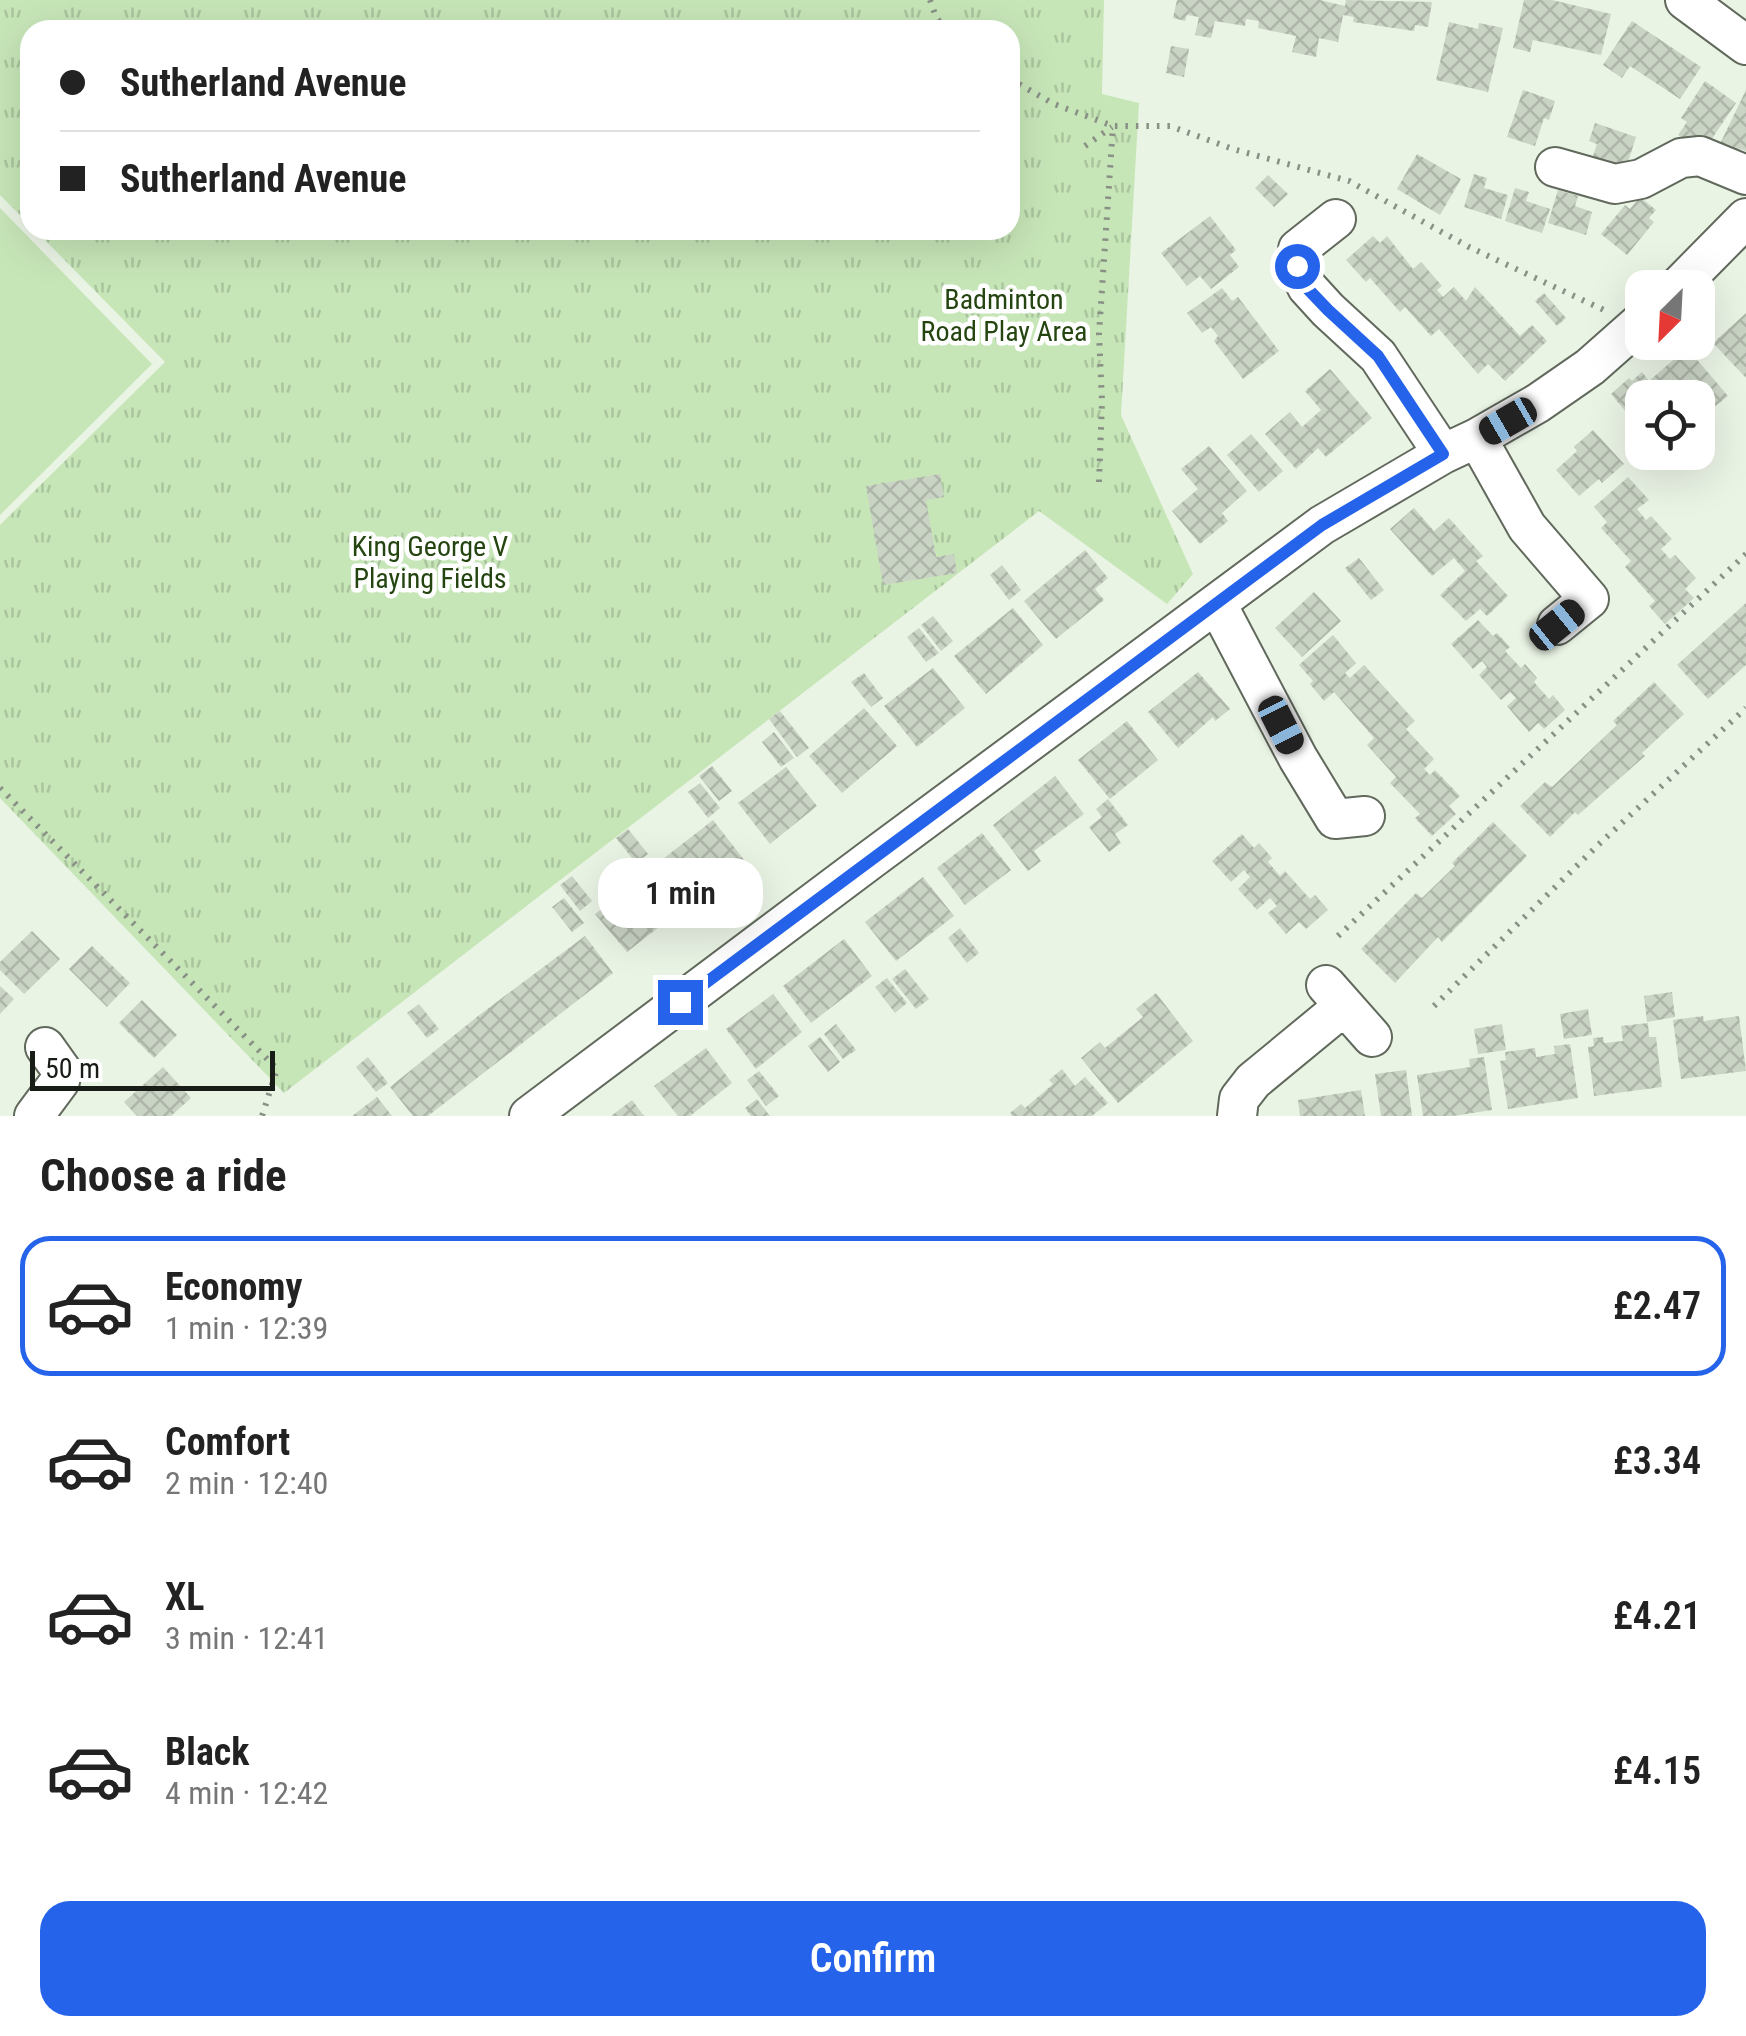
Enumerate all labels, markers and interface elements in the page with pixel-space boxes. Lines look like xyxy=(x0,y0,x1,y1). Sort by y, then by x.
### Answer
text: Sutherland Avenue xyxy=(120,61,406,105)
text: Sutherland Avenue xyxy=(120,157,406,201)
route start xyxy=(1275,244,1320,289)
north arrow xyxy=(1625,270,1715,360)
map controls xyxy=(1625,270,1715,470)
park label: Badminton Road Play Area xyxy=(921,283,1087,348)
button: locate xyxy=(1625,380,1715,470)
car xyxy=(1475,393,1541,449)
park label: King George V Playing Fields xyxy=(352,530,509,595)
car xyxy=(1524,594,1590,656)
car xyxy=(1254,691,1308,759)
callout: 1 min xyxy=(598,857,762,927)
text: 1 min xyxy=(645,874,716,912)
route end xyxy=(658,980,703,1025)
scale bar xyxy=(30,1046,275,1090)
text: 50 m xyxy=(45,1052,100,1085)
text: Choose a ride xyxy=(40,1149,287,1202)
icon: car xyxy=(45,1261,135,1351)
text: Economy xyxy=(165,1265,302,1309)
text: £2.47 xyxy=(1613,1284,1701,1328)
text: 1 min · 12:39 xyxy=(165,1309,328,1347)
icon: car xyxy=(45,1416,135,1506)
text: Comfort xyxy=(165,1420,290,1464)
text: £3.34 xyxy=(1613,1439,1701,1483)
text: 2 min · 12:40 xyxy=(165,1464,328,1502)
icon: car xyxy=(45,1571,135,1661)
text: XL xyxy=(165,1575,204,1619)
text: £4.21 xyxy=(1613,1594,1701,1638)
text: 3 min · 12:41 xyxy=(165,1619,328,1657)
icon: car xyxy=(45,1726,135,1816)
text: Black xyxy=(165,1730,249,1774)
text: £4.15 xyxy=(1613,1749,1701,1793)
text: 4 min · 12:42 xyxy=(165,1774,328,1812)
button: Confirm xyxy=(40,1901,1706,2016)

